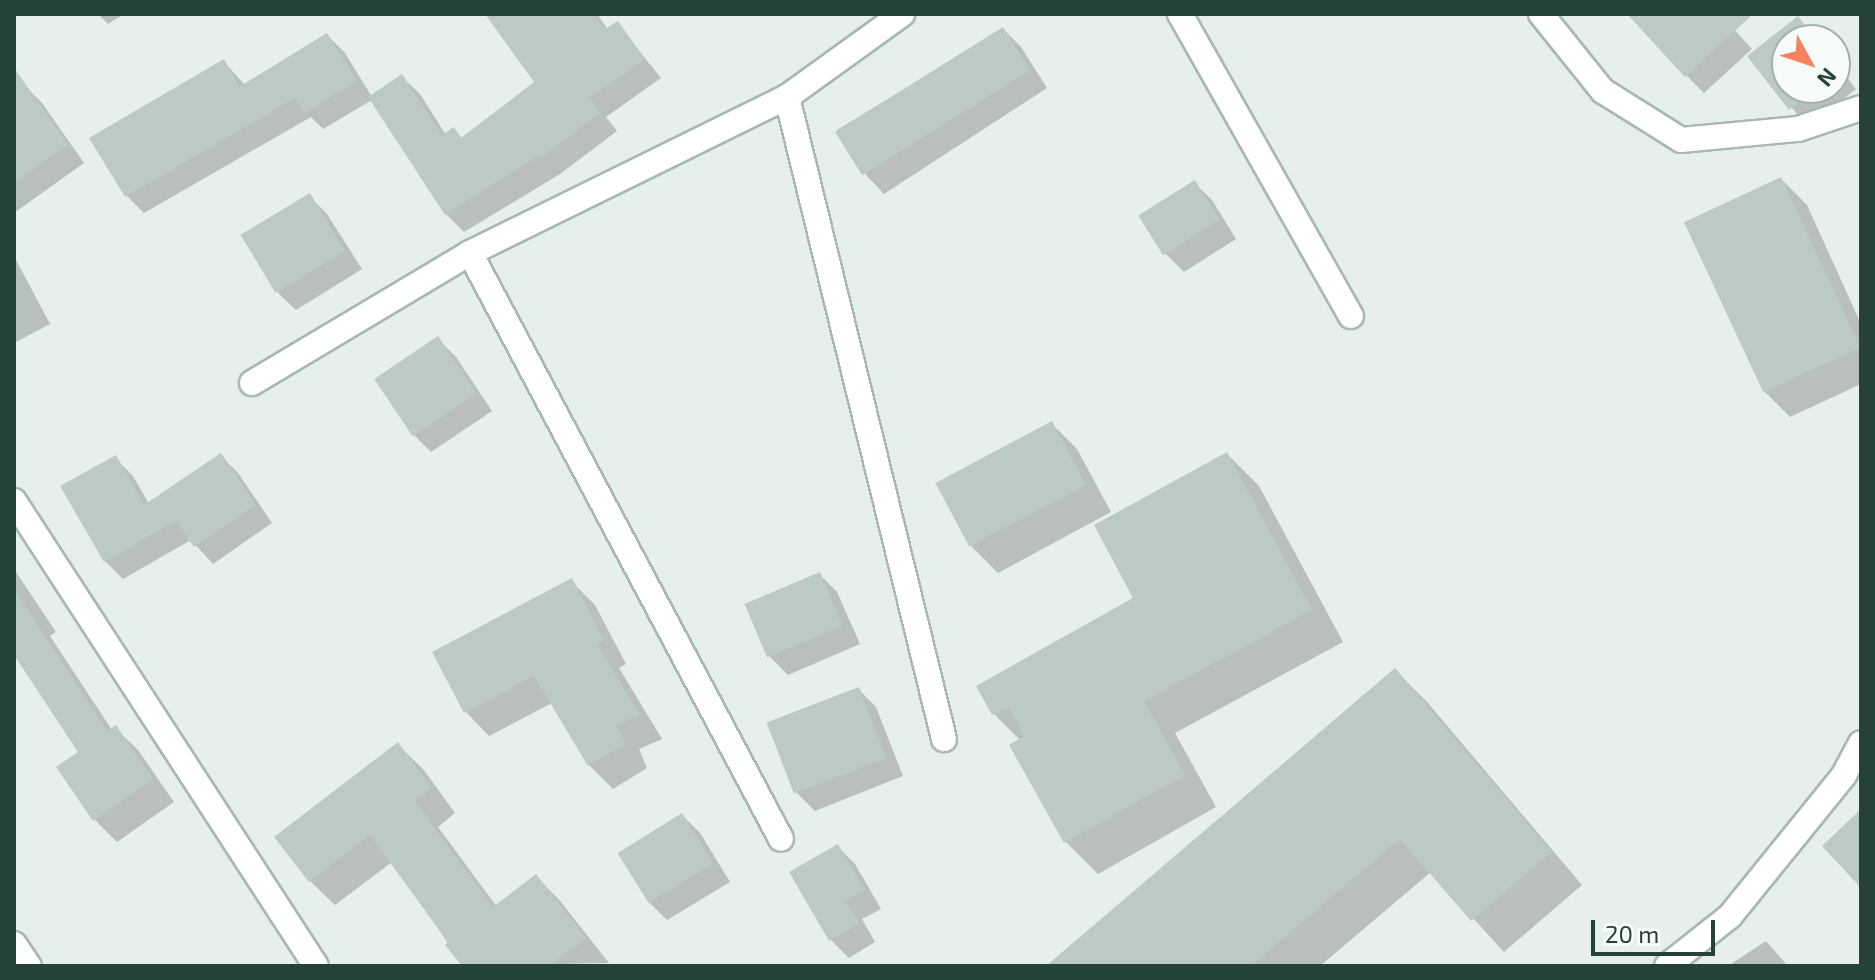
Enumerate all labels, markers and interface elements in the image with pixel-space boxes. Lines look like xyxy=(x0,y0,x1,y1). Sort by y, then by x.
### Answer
north arrow xyxy=(1771,24,1851,104)
text: N xyxy=(1813,64,1843,93)
scale bar xyxy=(1595,904,1719,954)
text: 20 m xyxy=(1605,919,1659,948)

